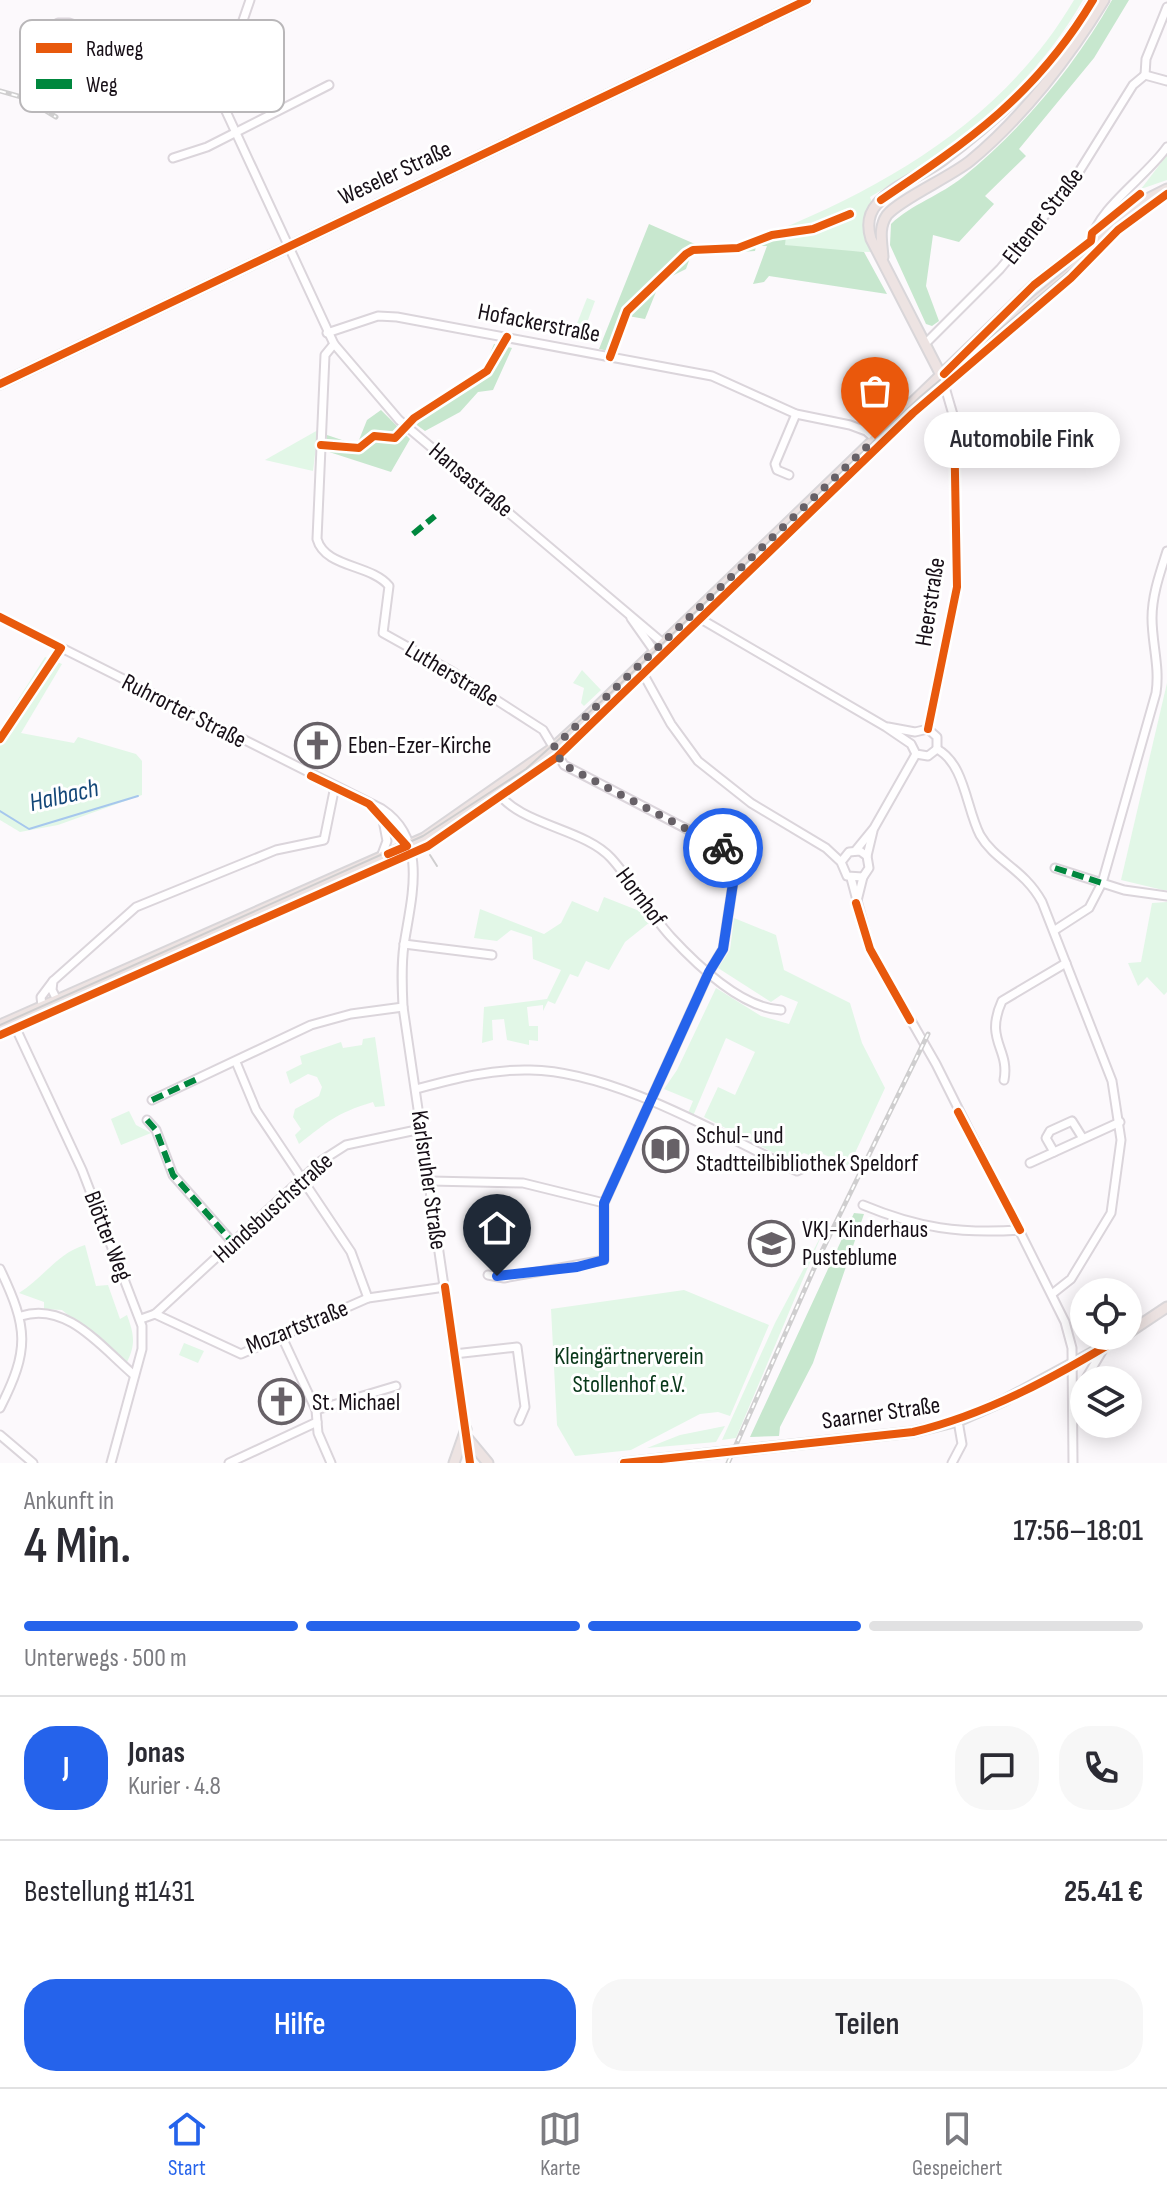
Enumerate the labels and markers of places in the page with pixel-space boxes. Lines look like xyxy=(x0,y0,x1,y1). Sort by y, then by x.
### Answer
pin xyxy=(841,357,909,439)
callout: Automobile Fink xyxy=(923,411,1119,467)
church icon: Eben-Ezer-Kirche xyxy=(293,721,341,769)
place label: Eben-Ezer-Kirche xyxy=(348,731,491,760)
place label: Schul- und Stadtteilbibliothek Speldorf xyxy=(696,1121,919,1178)
library icon: Schul- und Stadtteilbibliothek Speldorf xyxy=(641,1125,689,1173)
pin xyxy=(463,1194,531,1276)
place label: VKJ-Kinderhaus Pusteblume xyxy=(802,1215,928,1272)
school or university icon: VKJ-Kinderhaus Pusteblume xyxy=(747,1219,795,1267)
church icon: St. Michael xyxy=(257,1378,305,1426)
place label: St. Michael xyxy=(312,1388,400,1417)

